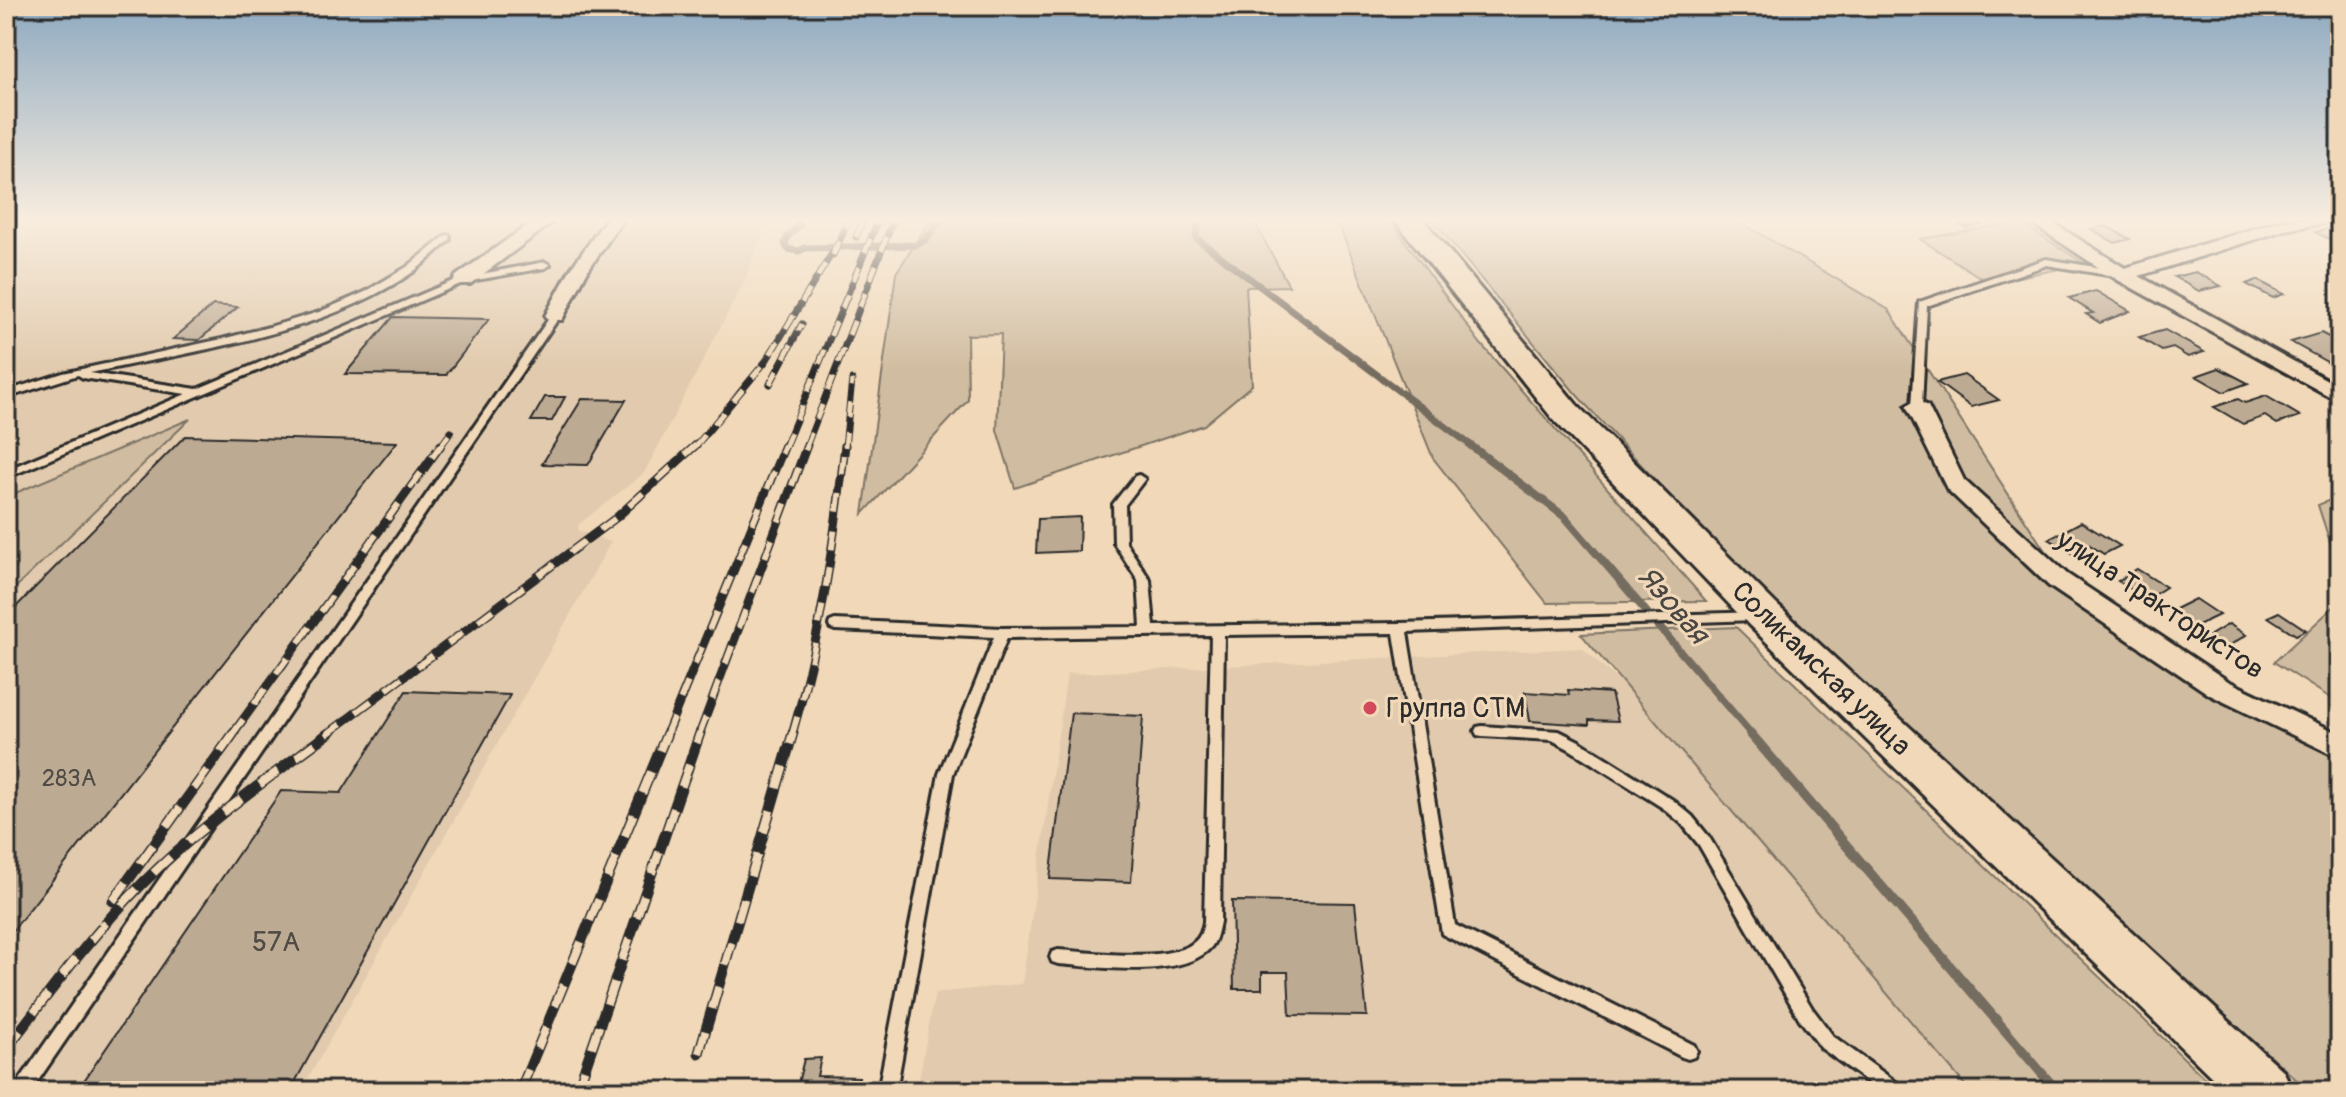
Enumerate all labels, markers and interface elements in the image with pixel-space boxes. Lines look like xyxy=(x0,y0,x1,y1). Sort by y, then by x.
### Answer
street label: улица Трактористов xyxy=(2049,522,2271,688)
water label: Язовая xyxy=(1629,559,1719,654)
street label: Соликамская улица xyxy=(1724,574,1918,764)
place label: Группа СТМ xyxy=(1386,691,1525,726)
marker: Группа СТМ xyxy=(1361,699,1379,717)
house number: 283А xyxy=(42,764,96,793)
house number: 57А xyxy=(252,925,300,960)

